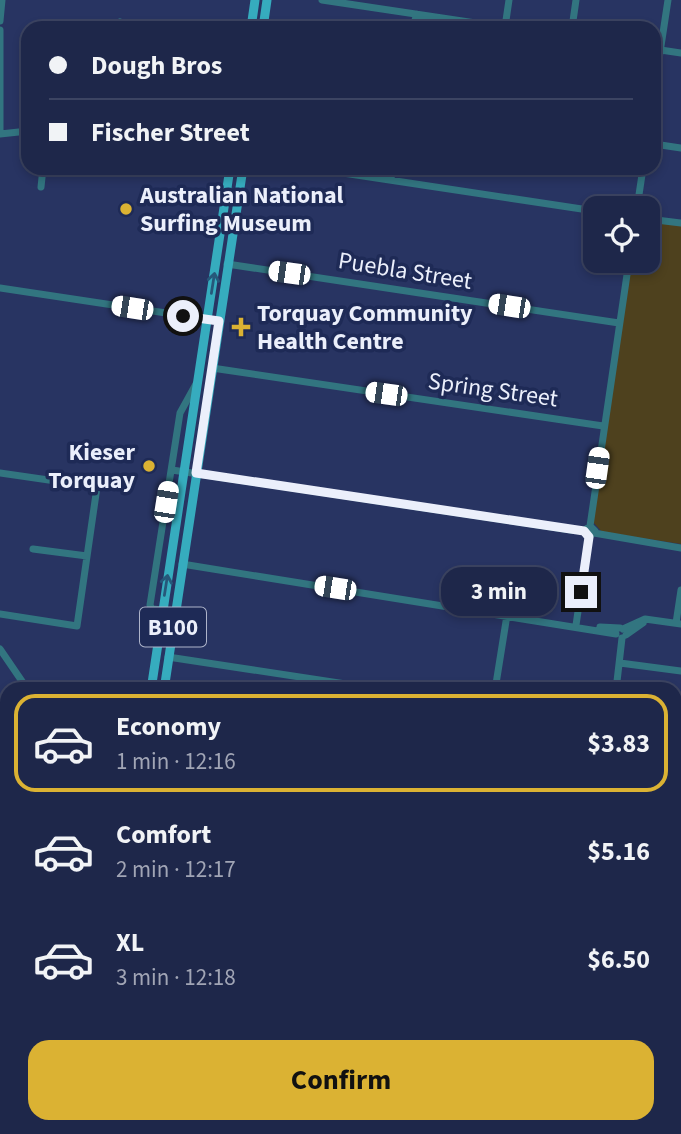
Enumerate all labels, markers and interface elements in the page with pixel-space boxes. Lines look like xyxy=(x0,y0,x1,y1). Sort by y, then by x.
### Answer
text: Dough Bros xyxy=(91,47,222,84)
text: Fischer Street xyxy=(91,114,250,151)
place label: Australian National Surfing Museum xyxy=(139,178,344,241)
map controls xyxy=(583,196,660,273)
button: locate xyxy=(583,196,660,273)
marker: Australian National Surfing Museum xyxy=(118,201,134,217)
street label: Puebla Street xyxy=(336,243,474,299)
car xyxy=(267,260,312,286)
one-way arrow xyxy=(206,272,219,295)
car xyxy=(487,292,532,320)
car xyxy=(110,294,155,322)
place label: Torquay Community Health Centre xyxy=(257,296,473,359)
route start xyxy=(167,300,199,332)
marker: Torquay Community Health Centre xyxy=(231,317,251,337)
street label: Spring Street xyxy=(426,364,560,416)
car xyxy=(364,381,409,407)
place label: Kieser Torquay xyxy=(48,435,135,498)
car xyxy=(584,446,611,490)
marker: Kieser Torquay xyxy=(141,458,157,474)
car xyxy=(153,480,180,524)
callout: 3 min xyxy=(441,568,556,616)
one-way arrow xyxy=(160,574,173,597)
car xyxy=(313,574,358,602)
text: 3 min xyxy=(471,575,527,608)
route end xyxy=(565,576,597,608)
road number: B100 xyxy=(140,608,206,646)
text: Economy xyxy=(116,708,221,745)
icon: car xyxy=(32,712,95,775)
text: $3.83 xyxy=(587,725,650,762)
text: 1 min · 12:16 xyxy=(116,745,236,778)
text: Comfort xyxy=(116,816,211,853)
icon: car xyxy=(32,820,95,883)
text: $5.16 xyxy=(587,833,650,870)
text: 2 min · 12:17 xyxy=(116,853,236,886)
text: XL xyxy=(116,924,144,961)
icon: car xyxy=(32,928,95,991)
text: $6.50 xyxy=(587,941,650,978)
text: 3 min · 12:18 xyxy=(116,961,236,994)
button: Confirm xyxy=(28,1040,654,1120)

